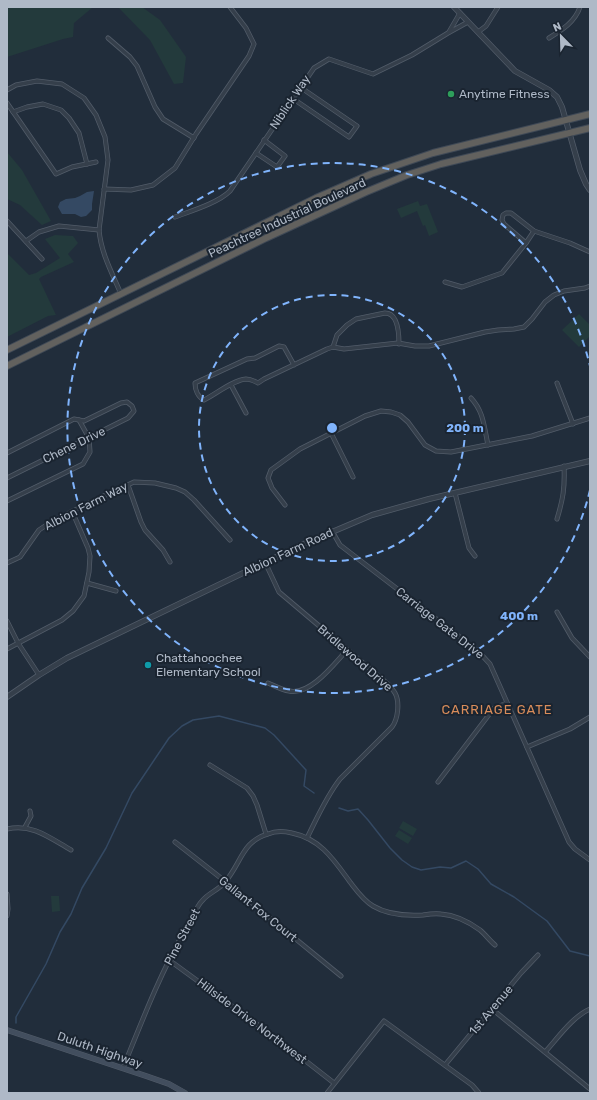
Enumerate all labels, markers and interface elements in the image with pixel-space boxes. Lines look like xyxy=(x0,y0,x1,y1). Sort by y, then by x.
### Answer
north arrow xyxy=(541,16,581,56)
text: N xyxy=(551,20,564,35)
street label: Niblick Way xyxy=(267,72,313,132)
place label: Anytime Fitness xyxy=(459,87,550,101)
marker: Anytime Fitness xyxy=(446,89,456,99)
street label: Peachtree Industrial Boulevard xyxy=(206,175,368,261)
centre of rings xyxy=(325,421,339,435)
text: 200 m xyxy=(446,421,484,435)
street label: Chene Drive xyxy=(40,424,108,466)
street label: Albion Farm Way xyxy=(42,479,130,533)
street label: Albion Farm Road xyxy=(241,525,335,579)
street label: Carriage Gate Drive xyxy=(393,584,487,662)
text: 400 m xyxy=(500,609,538,623)
street label: Bridlewood Drive xyxy=(315,622,395,694)
place label: Chattahoochee Elementary School xyxy=(156,651,261,679)
marker: Chattahoochee Elementary School xyxy=(143,660,153,670)
district label: CARRIAGE GATE xyxy=(441,702,553,717)
street label: Gallant Fox Court xyxy=(216,873,300,945)
street label: Pine Street xyxy=(161,906,203,968)
street label: Hillside Drive Northwest xyxy=(194,975,310,1067)
street label: 1st Avenue xyxy=(466,982,516,1038)
street label: Duluth Highway xyxy=(56,1029,145,1071)

